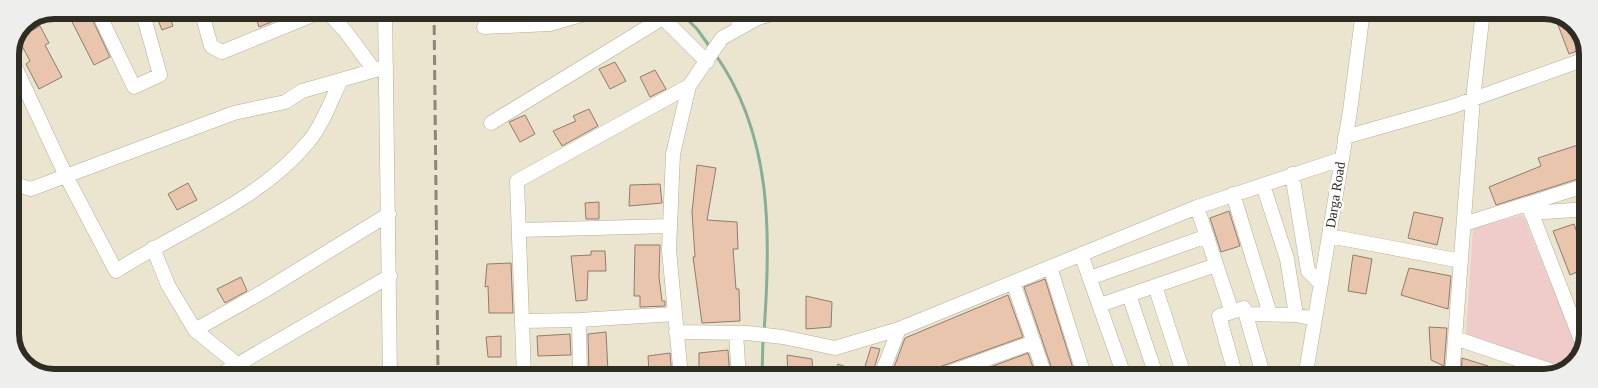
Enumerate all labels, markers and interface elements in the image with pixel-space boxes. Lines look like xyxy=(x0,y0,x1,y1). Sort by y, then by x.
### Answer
street label: Darga Road xyxy=(1323,161,1348,229)

